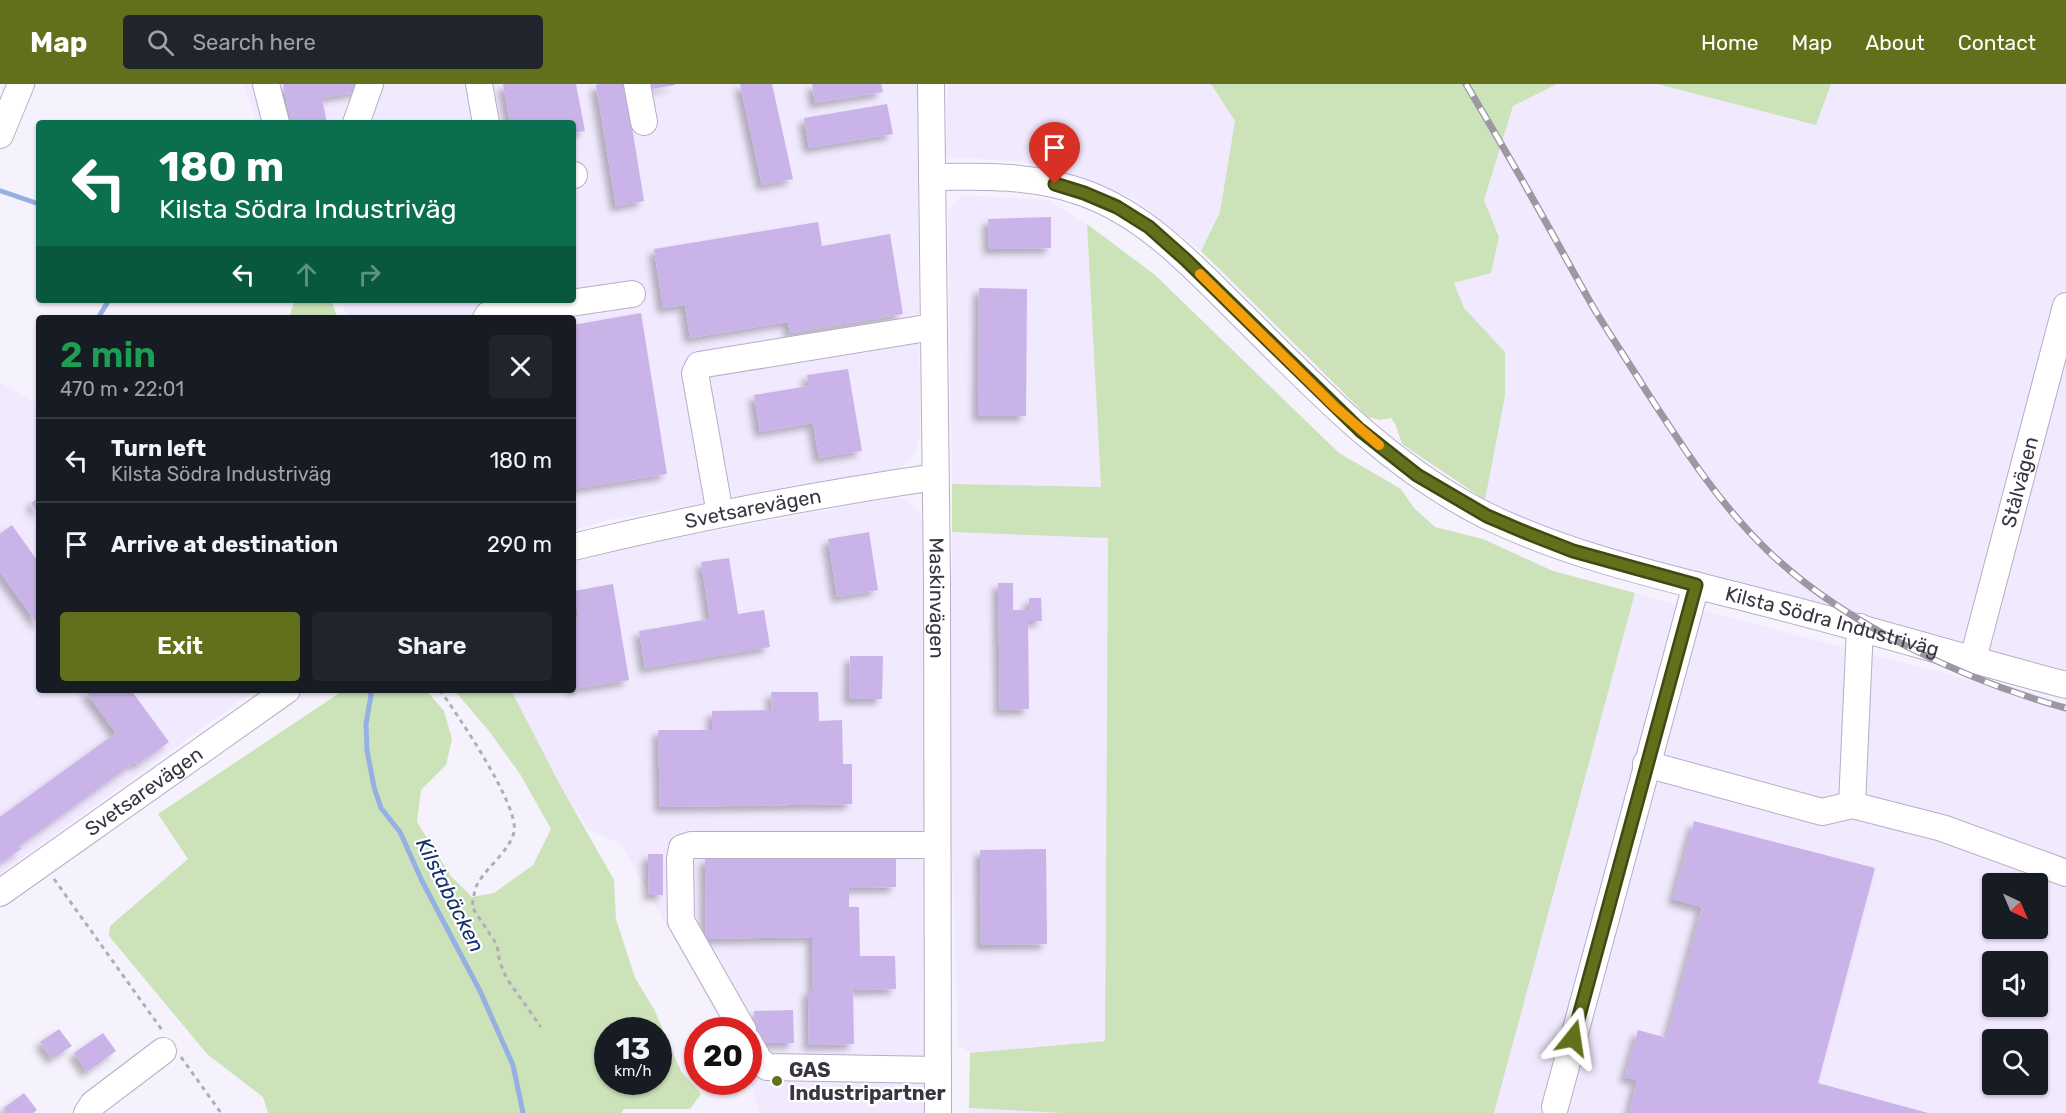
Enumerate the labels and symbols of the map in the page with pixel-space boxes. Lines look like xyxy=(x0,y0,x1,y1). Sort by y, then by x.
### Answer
pin xyxy=(1029,122,1080,184)
street label: Stålvägen xyxy=(1996,434,2043,530)
street label: Svetsarevägen xyxy=(682,484,823,533)
street label: Maskinvägen xyxy=(924,537,949,659)
street label: Kilsta Södra Industriväg xyxy=(1723,581,1942,662)
street label: Svetsarevägen xyxy=(80,742,207,841)
water label: Kilstabäcken xyxy=(411,833,490,956)
north arrow xyxy=(1982,873,2048,939)
position arrow xyxy=(1541,1006,1605,1070)
speed limit sign: 20 xyxy=(684,1017,762,1095)
place label: GAS Industripartner xyxy=(789,1058,946,1105)
marker: GAS Industripartner xyxy=(770,1074,784,1088)

